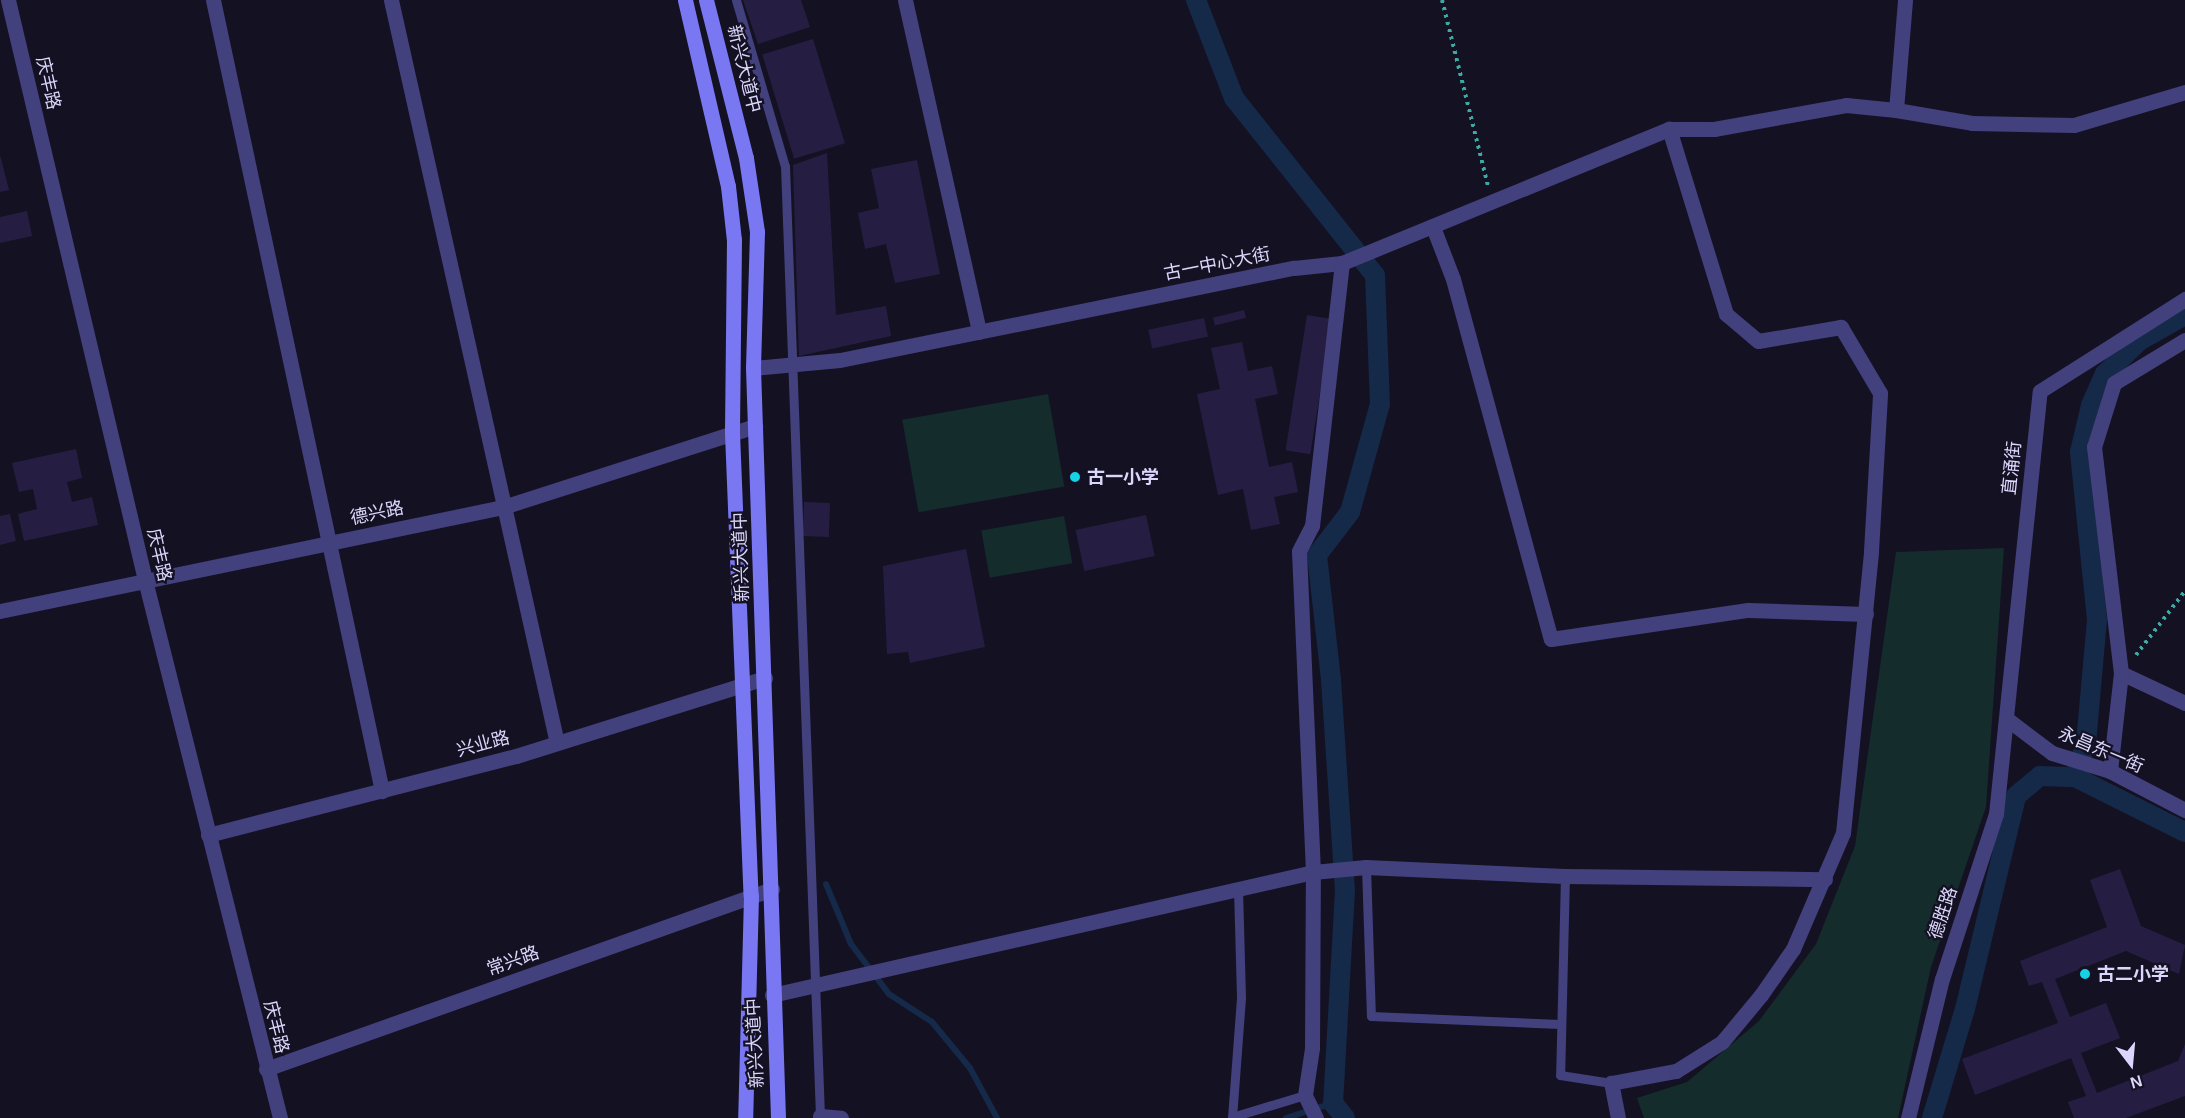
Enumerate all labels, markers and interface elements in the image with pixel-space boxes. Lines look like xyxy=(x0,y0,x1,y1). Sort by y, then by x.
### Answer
street label: 新兴大道中 xyxy=(723,23,765,115)
street label: 庆丰路 xyxy=(31,54,65,112)
street label: 古一中心大街 xyxy=(1162,243,1272,285)
street label: 直涌街 xyxy=(1998,440,2026,496)
place label: 古一小学 xyxy=(1087,466,1159,488)
marker: 古一小学 xyxy=(1068,470,1082,484)
street label: 德兴路 xyxy=(348,497,406,529)
street label: 新兴大道中 xyxy=(729,512,753,602)
street label: 庆丰路 xyxy=(142,526,176,584)
street label: 永昌东一街 xyxy=(2055,722,2147,778)
street label: 兴业路 xyxy=(454,727,512,761)
street label: 德胜路 xyxy=(1924,884,1962,942)
street label: 常兴路 xyxy=(484,942,542,980)
place label: 古二小学 xyxy=(2097,963,2169,985)
marker: 古二小学 xyxy=(2078,967,2092,981)
street label: 新兴大道中 xyxy=(742,997,768,1089)
street label: 庆丰路 xyxy=(259,998,293,1056)
north arrow xyxy=(2101,1034,2161,1094)
text: N xyxy=(2128,1072,2144,1092)

